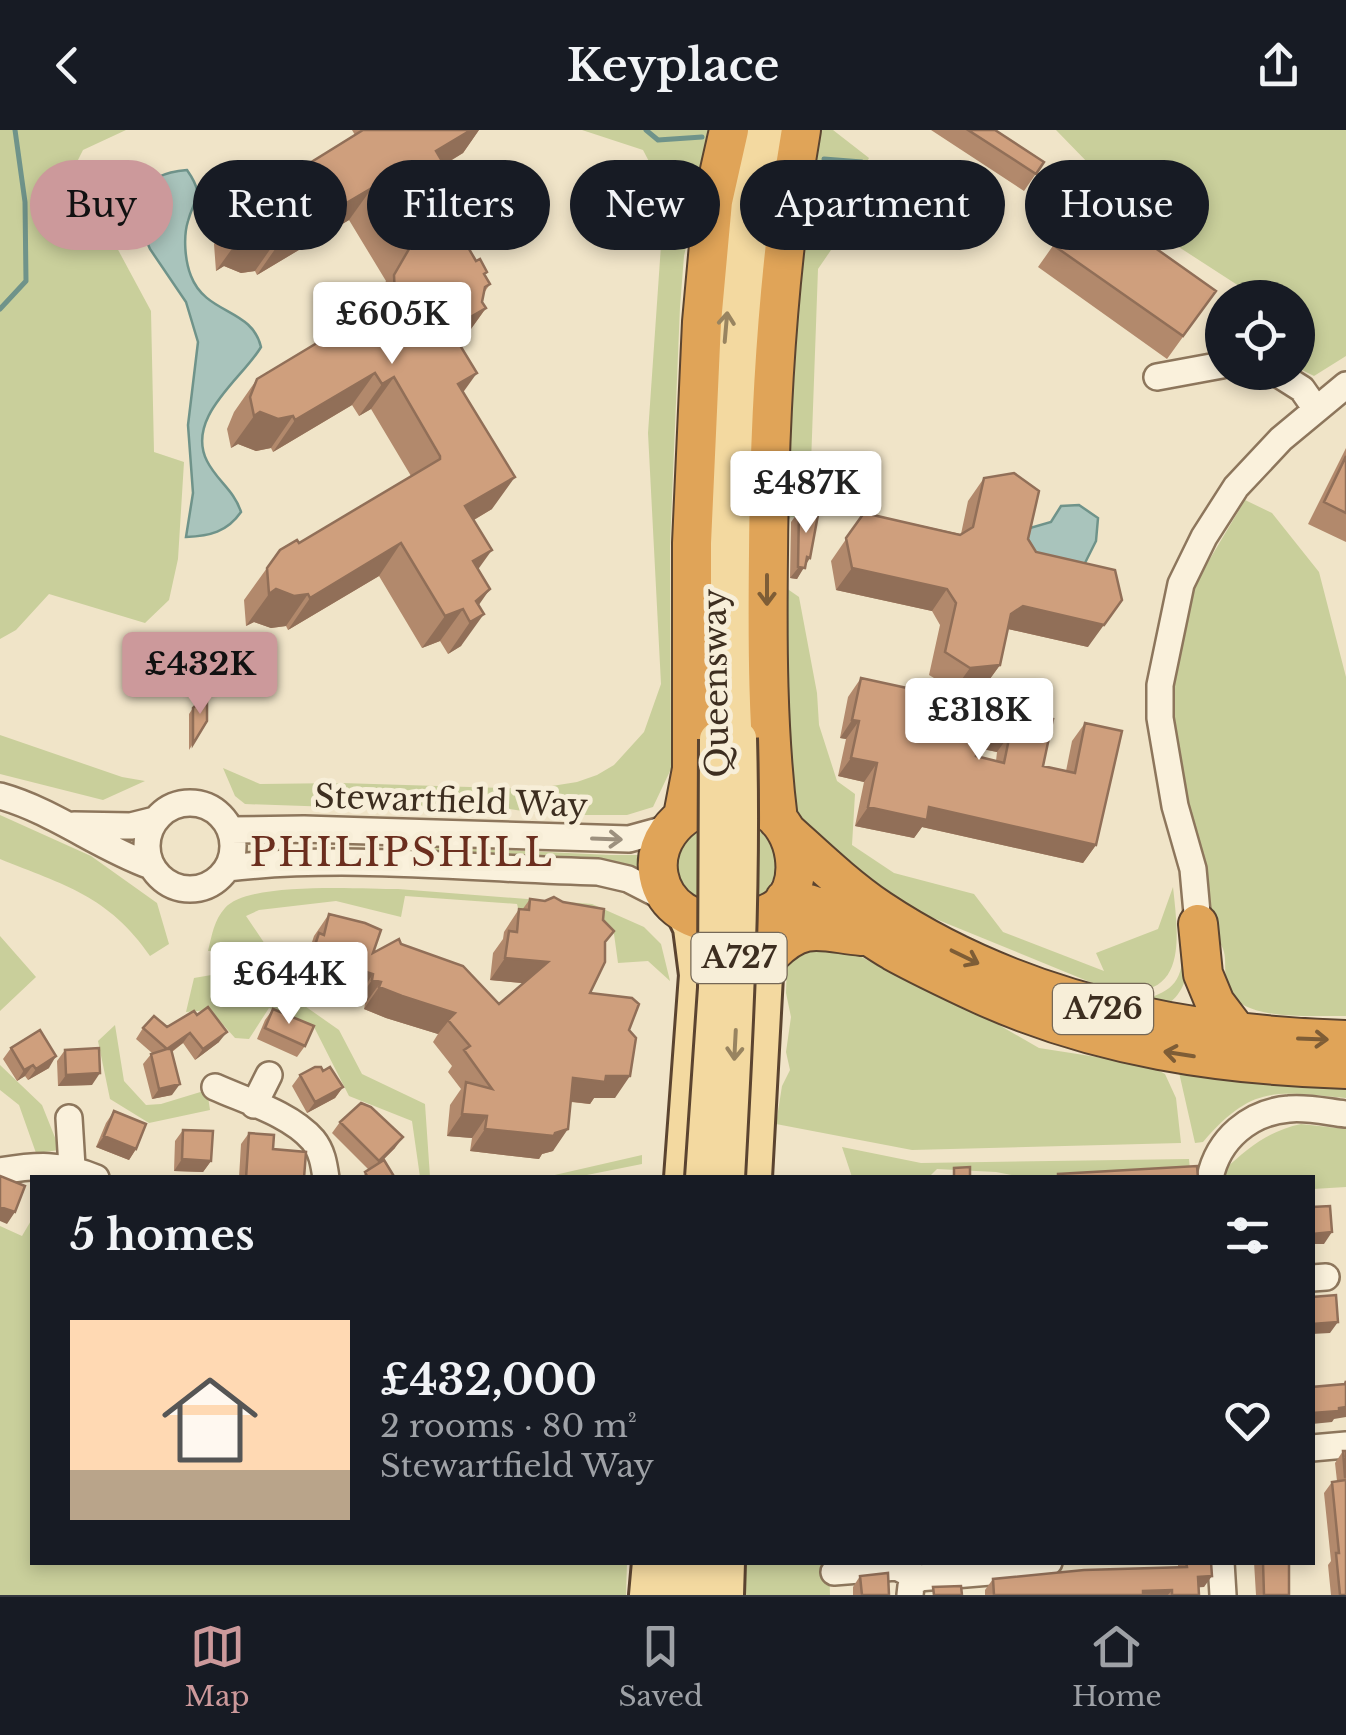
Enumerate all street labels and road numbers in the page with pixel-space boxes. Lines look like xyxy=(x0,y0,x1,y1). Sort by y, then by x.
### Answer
street label: Queensway xyxy=(694,587,738,778)
street label: Stewartfield Way xyxy=(313,776,589,826)
road number: A727 xyxy=(692,933,786,983)
road number: A726 xyxy=(1053,984,1153,1034)

